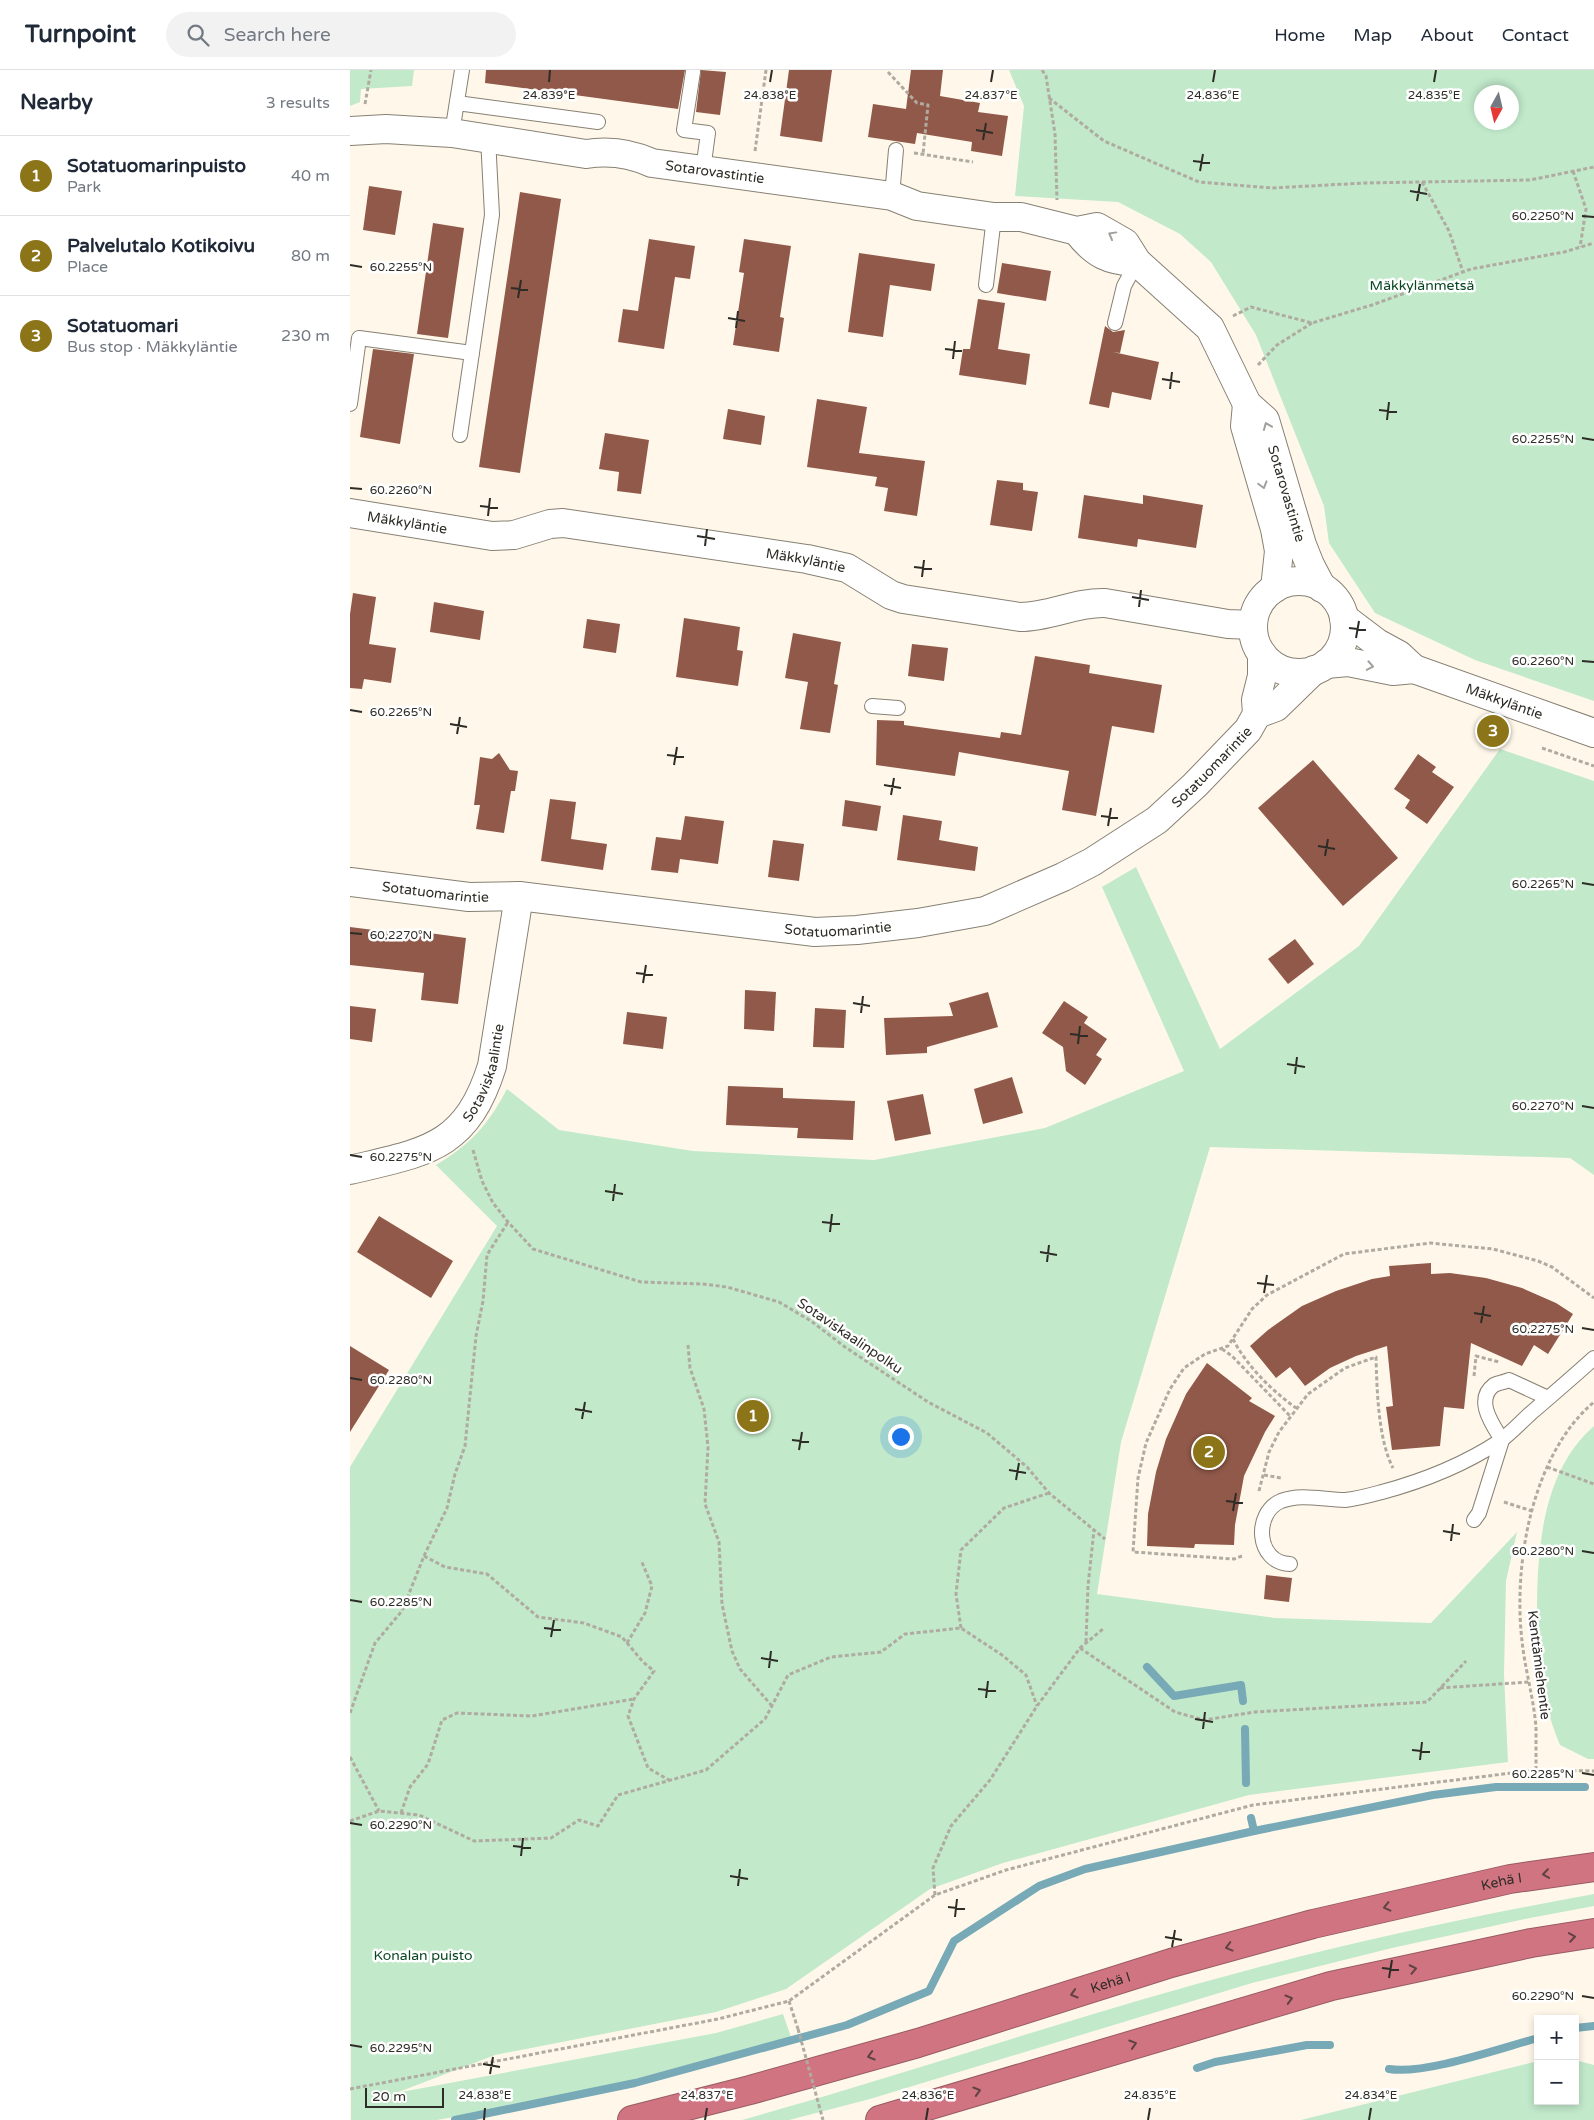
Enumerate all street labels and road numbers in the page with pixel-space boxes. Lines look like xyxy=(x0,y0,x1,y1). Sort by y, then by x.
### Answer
street label: Sotarovastintie xyxy=(664,156,766,187)
street label: Sotarovastintie xyxy=(1264,443,1309,544)
street label: Mäkkyläntie xyxy=(366,507,449,537)
street label: Mäkkyläntie xyxy=(765,545,847,576)
street label: Mäkkyläntie xyxy=(1463,680,1545,723)
street label: Sotatuomarintie xyxy=(1168,723,1255,811)
street label: Sotatuomarintie xyxy=(381,878,489,906)
street label: Sotatuomarintie xyxy=(783,918,892,941)
street label: Sotaviskaalintie xyxy=(459,1022,507,1125)
street label: Sotaviskaalinpolku xyxy=(794,1294,906,1378)
street label: Kenttämiehentie xyxy=(1524,1609,1554,1721)
street label: Kehä I xyxy=(1479,1869,1523,1894)
street label: Kehä I xyxy=(1088,1968,1133,1997)

